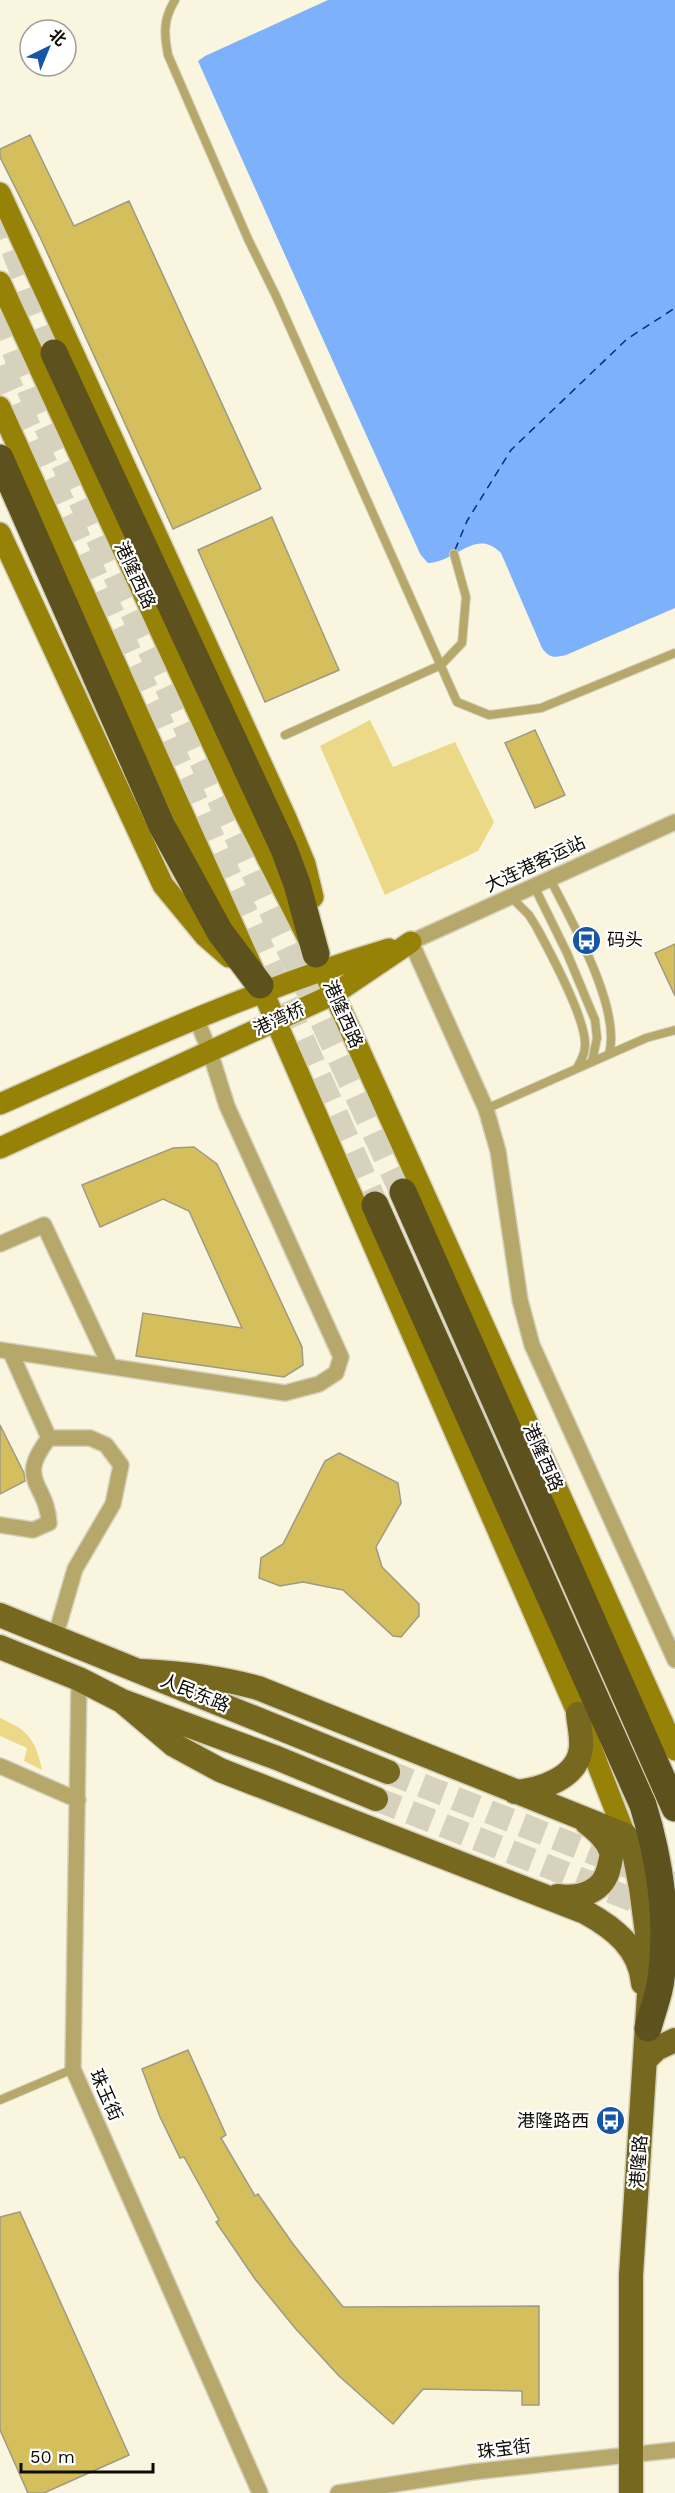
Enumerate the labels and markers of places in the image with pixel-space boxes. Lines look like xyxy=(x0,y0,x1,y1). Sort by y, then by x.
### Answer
bus stop icon: 码头 xyxy=(570,924,602,956)
place label: 码头 xyxy=(607,929,643,950)
bus stop icon: 港隆路西 xyxy=(594,2105,626,2137)
place label: 港隆路西 xyxy=(517,2110,589,2131)

